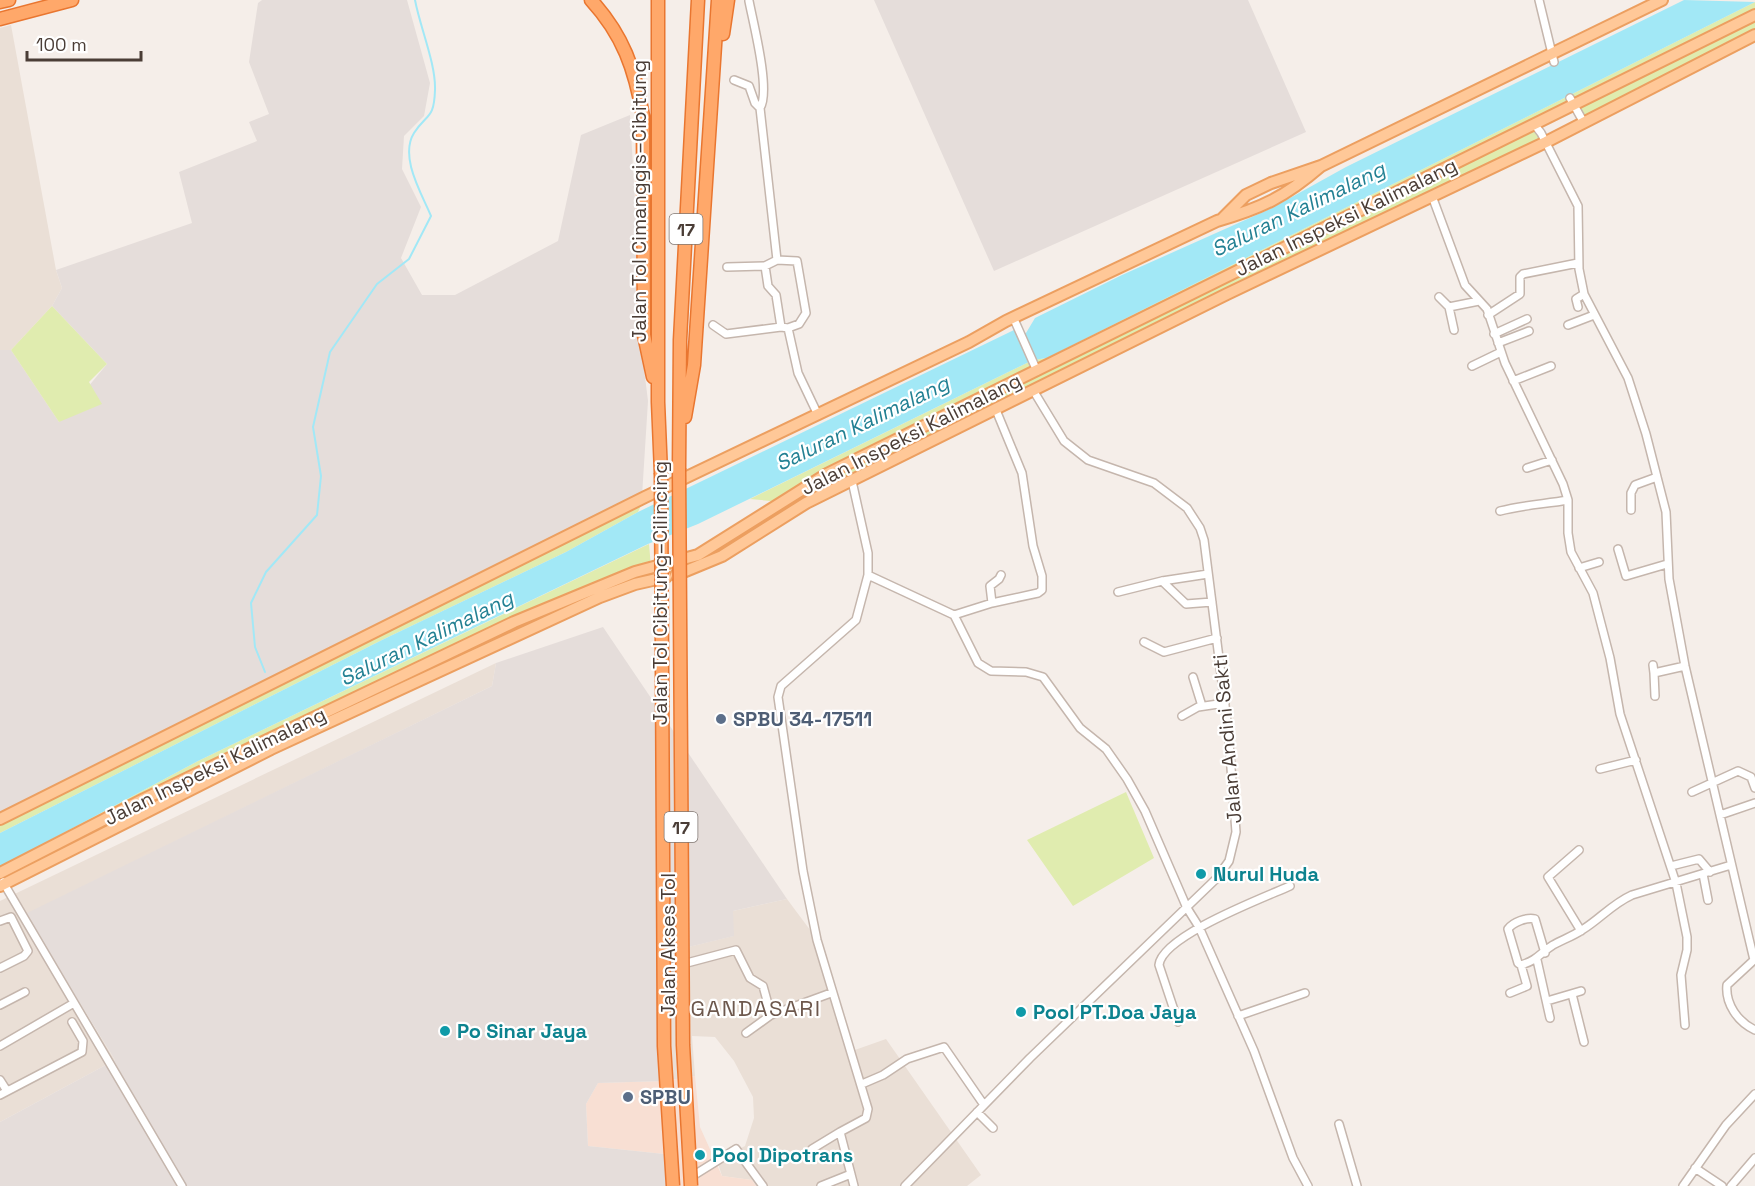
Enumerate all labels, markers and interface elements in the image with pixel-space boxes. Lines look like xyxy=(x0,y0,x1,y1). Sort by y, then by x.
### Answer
scale bar xyxy=(27,24,141,62)
text: 100 m xyxy=(36,33,87,56)
street label: Jalan Tol Cimanggis–Cibitung xyxy=(626,60,652,342)
street label: Jalan Inspeksi Kalimalang xyxy=(1231,152,1461,282)
water label: Saluran Kalimalang xyxy=(1207,155,1391,263)
road number: 17 xyxy=(670,214,702,244)
street label: Jalan Inspeksi Kalimalang xyxy=(796,367,1026,501)
water label: Saluran Kalimalang xyxy=(771,369,955,477)
street label: Jalan Tol Cibitung–Cilincing xyxy=(647,461,673,725)
water label: Saluran Kalimalang xyxy=(335,584,519,692)
street label: Jalan Andini Sakti xyxy=(1207,653,1247,825)
street label: Jalan Inspeksi Kalimalang xyxy=(100,701,330,831)
place label: SPBU 34-17511 xyxy=(733,706,872,732)
marker: SPBU 34-17511 xyxy=(714,712,728,726)
road number: 17 xyxy=(664,812,698,842)
place label: Nurul Huda xyxy=(1213,861,1320,887)
marker: Nurul Huda xyxy=(1194,867,1208,881)
street label: Jalan Akses Tol xyxy=(655,873,681,1017)
district label: GANDASARI xyxy=(690,994,822,1022)
place label: Pool PT.Doa Jaya xyxy=(1033,999,1197,1025)
marker: Pool PT.Doa Jaya xyxy=(1014,1005,1028,1019)
place label: Po Sinar Jaya xyxy=(457,1018,588,1044)
marker: Po Sinar Jaya xyxy=(438,1024,452,1038)
place label: SPBU xyxy=(640,1084,691,1110)
marker: SPBU xyxy=(621,1090,635,1104)
place label: Pool Dipotrans xyxy=(712,1142,853,1168)
marker: Pool Dipotrans xyxy=(693,1148,707,1162)

